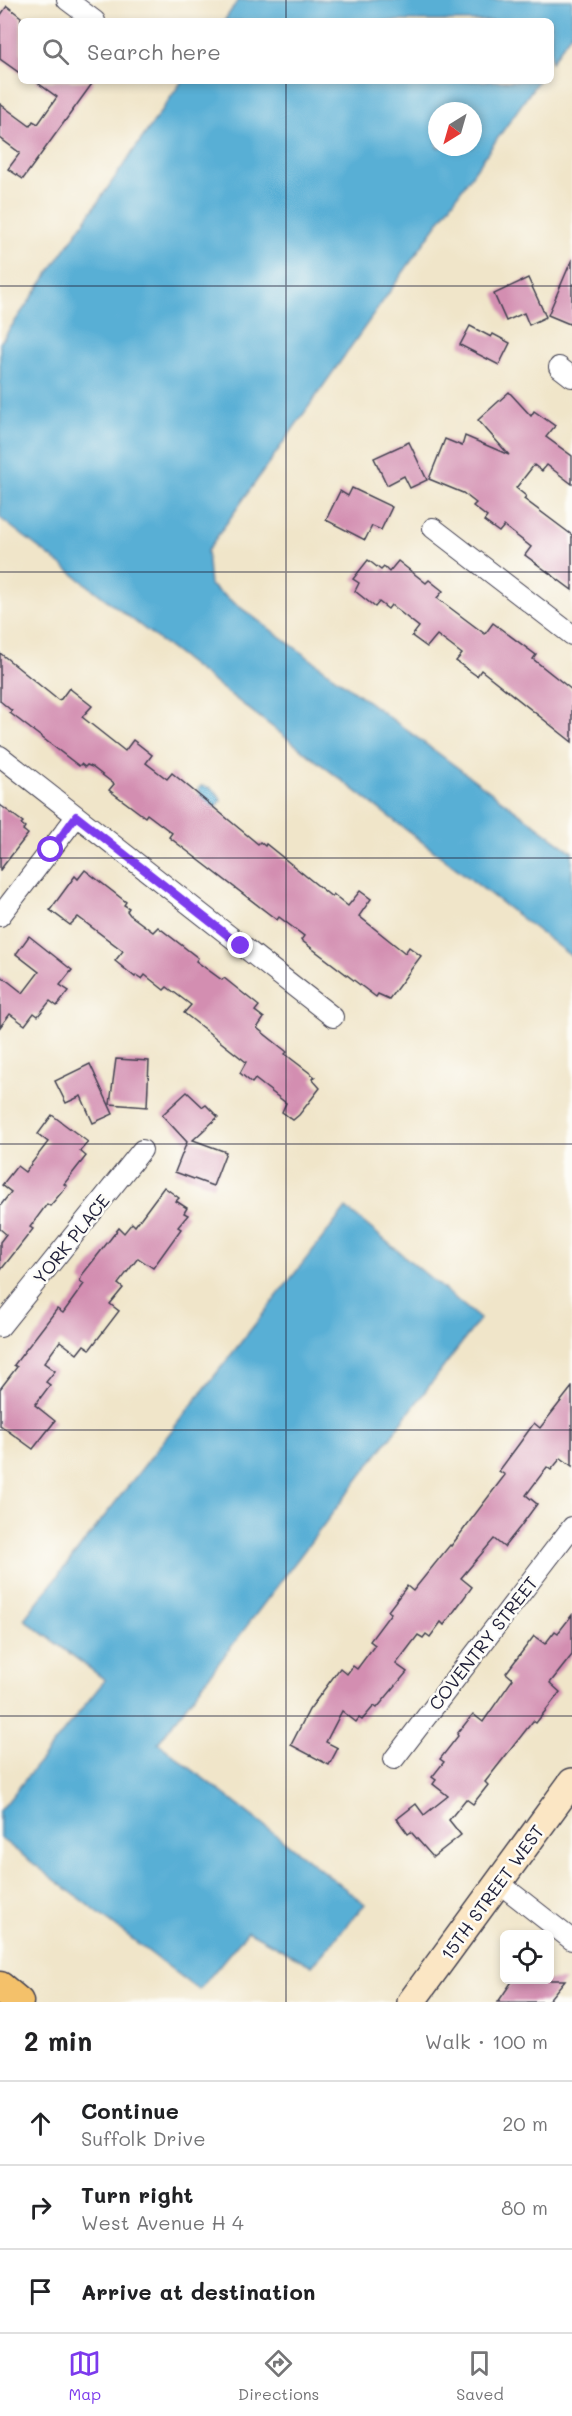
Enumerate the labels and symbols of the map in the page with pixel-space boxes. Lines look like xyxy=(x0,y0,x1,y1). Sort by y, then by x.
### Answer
north arrow xyxy=(428,102,482,156)
route start xyxy=(37,836,63,862)
route end xyxy=(227,932,253,958)
street label: YORK PLACE xyxy=(27,1189,115,1289)
street label: COVENTRY STREET xyxy=(423,1571,543,1715)
street label: 15TH STREET WEST xyxy=(435,1820,549,1964)

